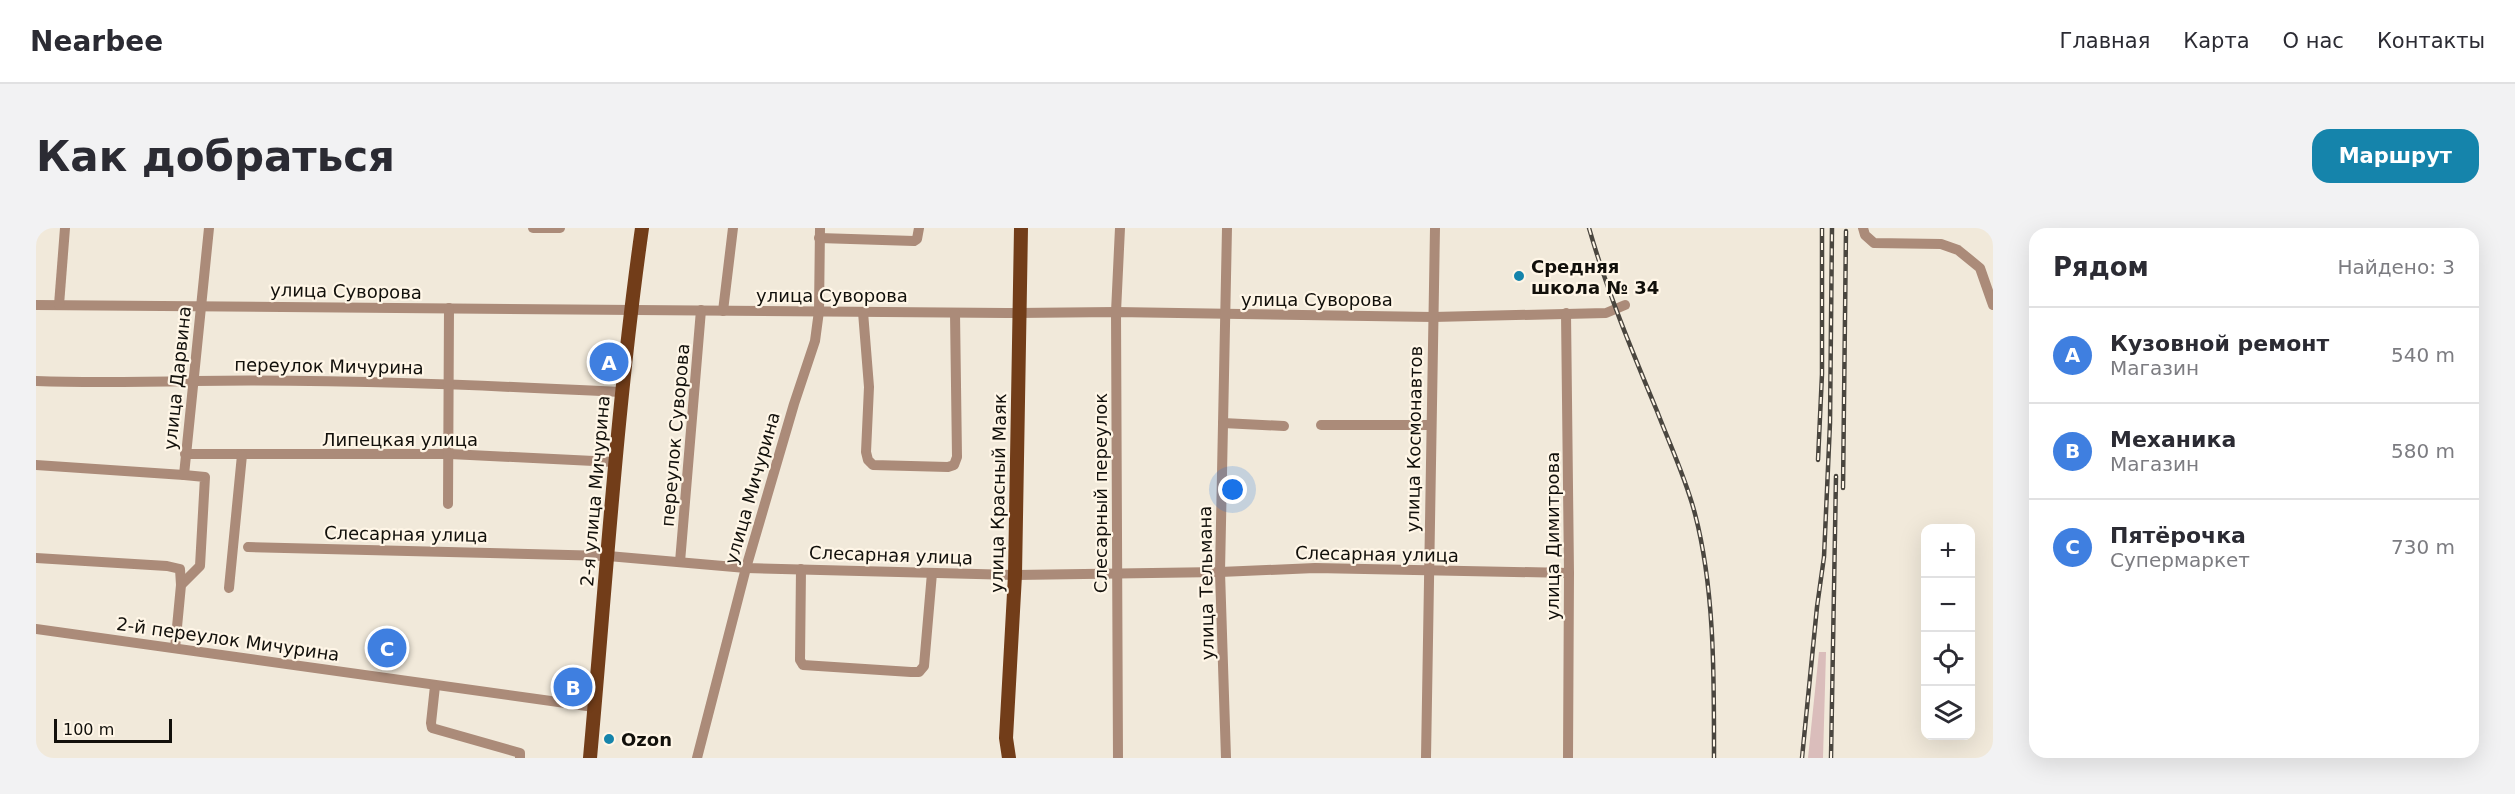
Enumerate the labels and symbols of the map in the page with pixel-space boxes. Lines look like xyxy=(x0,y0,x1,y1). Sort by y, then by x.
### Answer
place label: Средняя школа № 34 xyxy=(1531,256,1659,298)
marker: Средняя школа № 34 xyxy=(1512,269,1526,283)
street label: улица Суворова xyxy=(270,279,422,303)
street label: улица Суворова xyxy=(756,285,908,306)
street label: улица Суворова xyxy=(1241,289,1393,310)
street label: улица Дарвина xyxy=(159,305,195,451)
pin: A xyxy=(590,340,628,384)
street label: переулок Суворова xyxy=(657,342,693,528)
street label: улица Космонавтов xyxy=(1402,346,1426,532)
street label: переулок Мичурина xyxy=(234,354,424,378)
street label: улица Красный Маяк xyxy=(986,393,1010,593)
street label: Слесарный переулок xyxy=(1090,393,1111,593)
street label: 2-я улица Мичурина xyxy=(576,395,614,587)
street label: улица Мичурина xyxy=(720,409,784,567)
street label: Липецкая улица xyxy=(322,429,478,450)
street label: улица Димитрова xyxy=(1542,452,1563,620)
your location xyxy=(1218,475,1247,504)
street label: улица Тельмана xyxy=(1194,506,1218,660)
street label: Слесарная улица xyxy=(324,522,488,546)
street label: Слесарная улица xyxy=(809,542,973,568)
street label: Слесарная улица xyxy=(1295,542,1459,566)
street label: 2-й переулок Мичурина xyxy=(115,613,341,665)
pin: C xyxy=(368,626,406,670)
pin: B xyxy=(554,664,592,710)
scale bar xyxy=(54,716,172,744)
place label: Ozon xyxy=(621,729,672,750)
marker: Ozon xyxy=(602,732,616,746)

